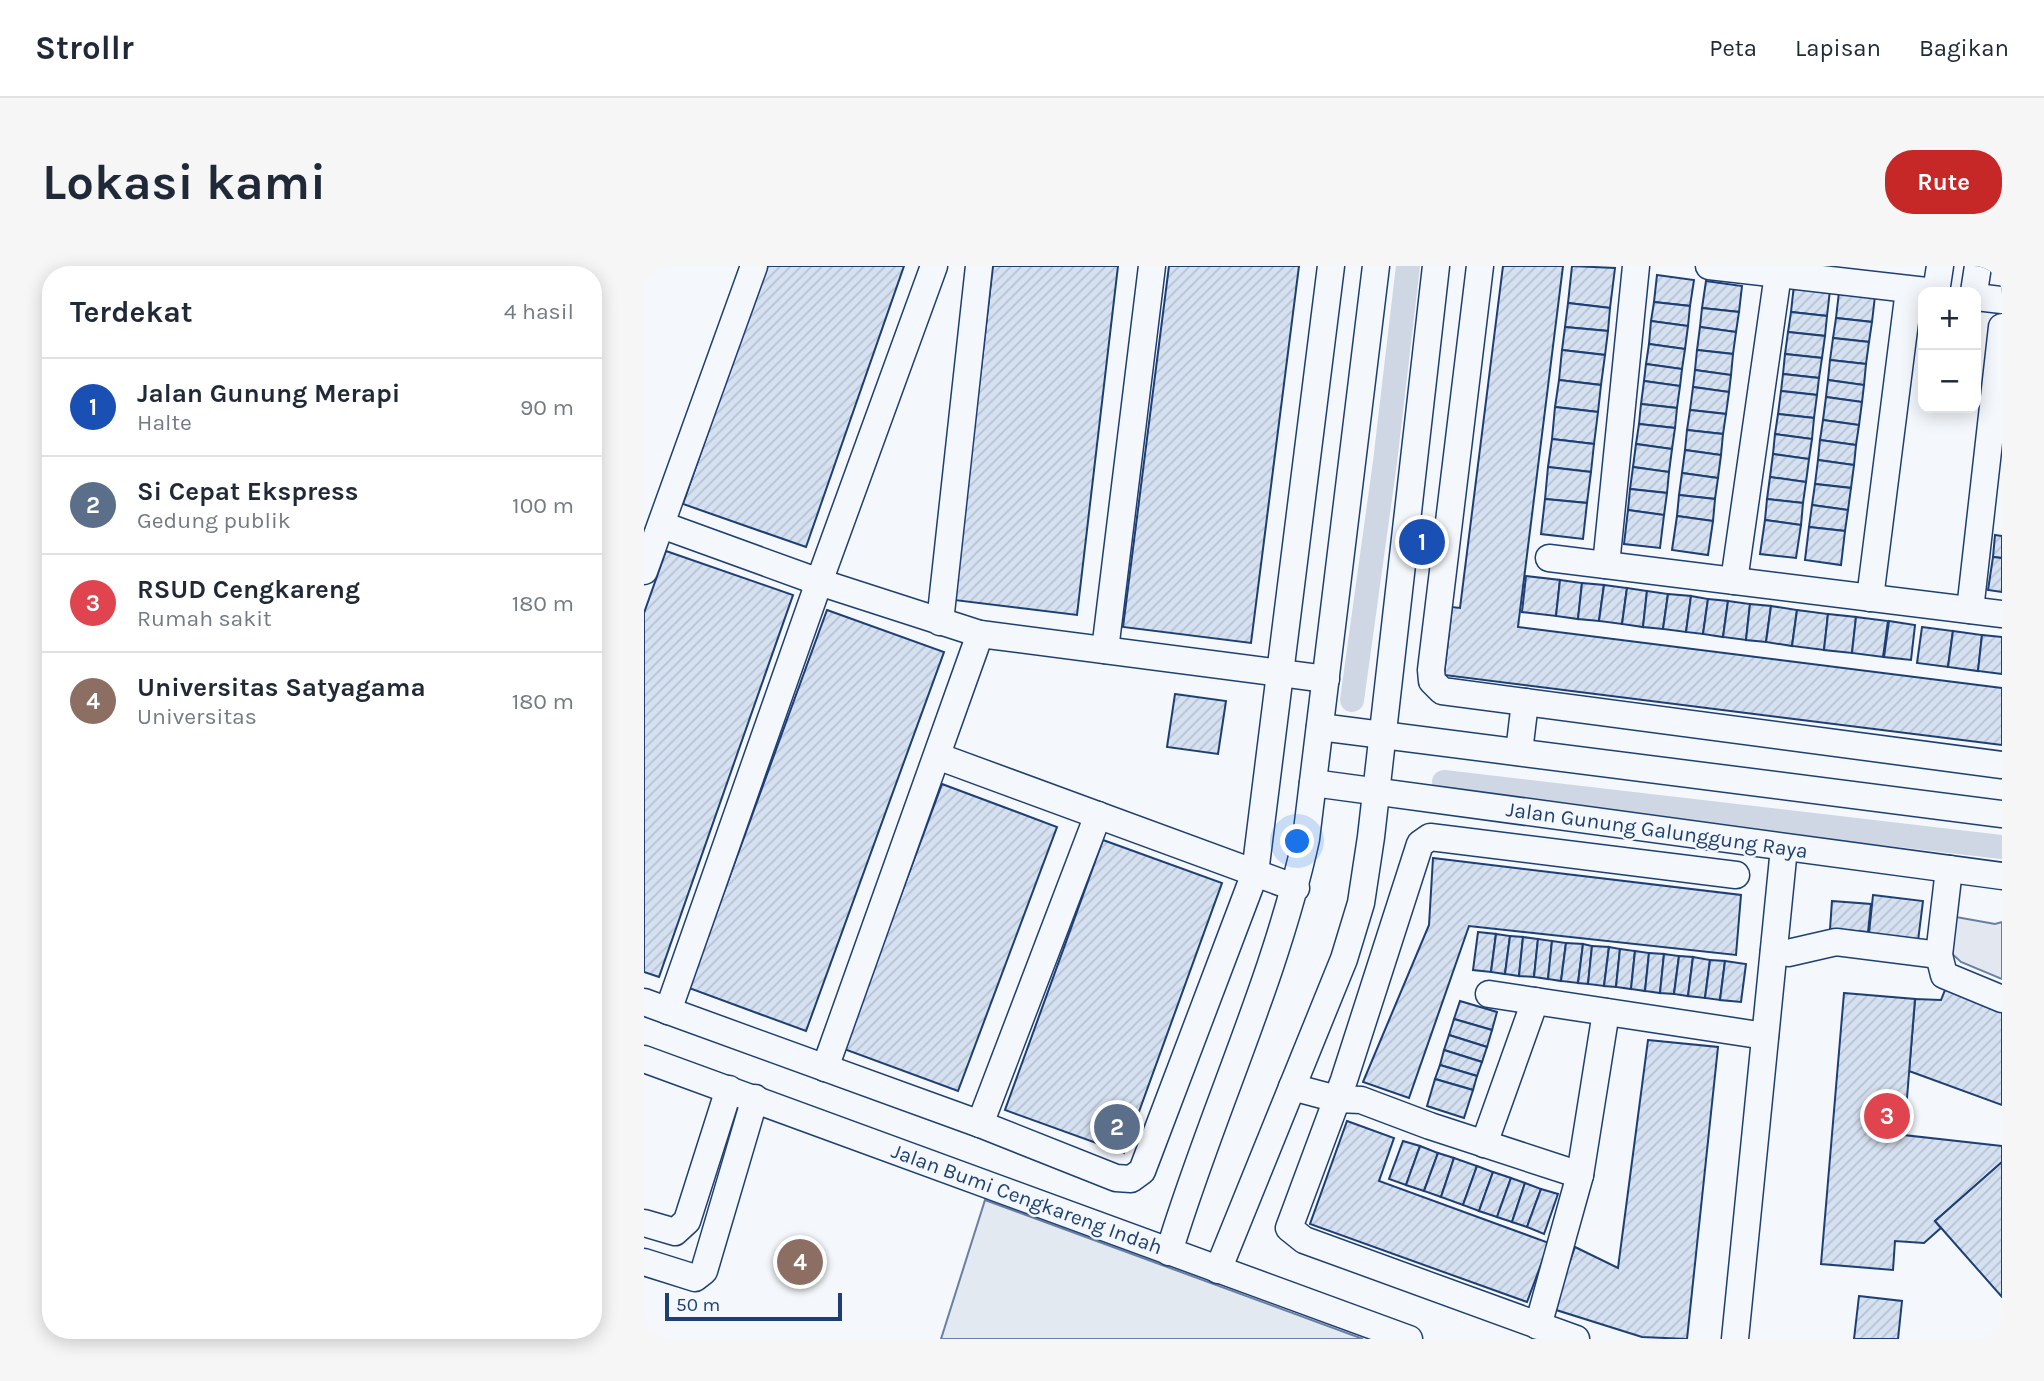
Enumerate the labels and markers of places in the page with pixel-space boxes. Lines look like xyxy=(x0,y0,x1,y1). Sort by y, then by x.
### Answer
pin: 1 xyxy=(1399,516,1445,568)
pin: 3 xyxy=(1864,1090,1910,1142)
pin: 2 xyxy=(1094,1101,1140,1153)
pin: 4 xyxy=(777,1236,823,1288)

